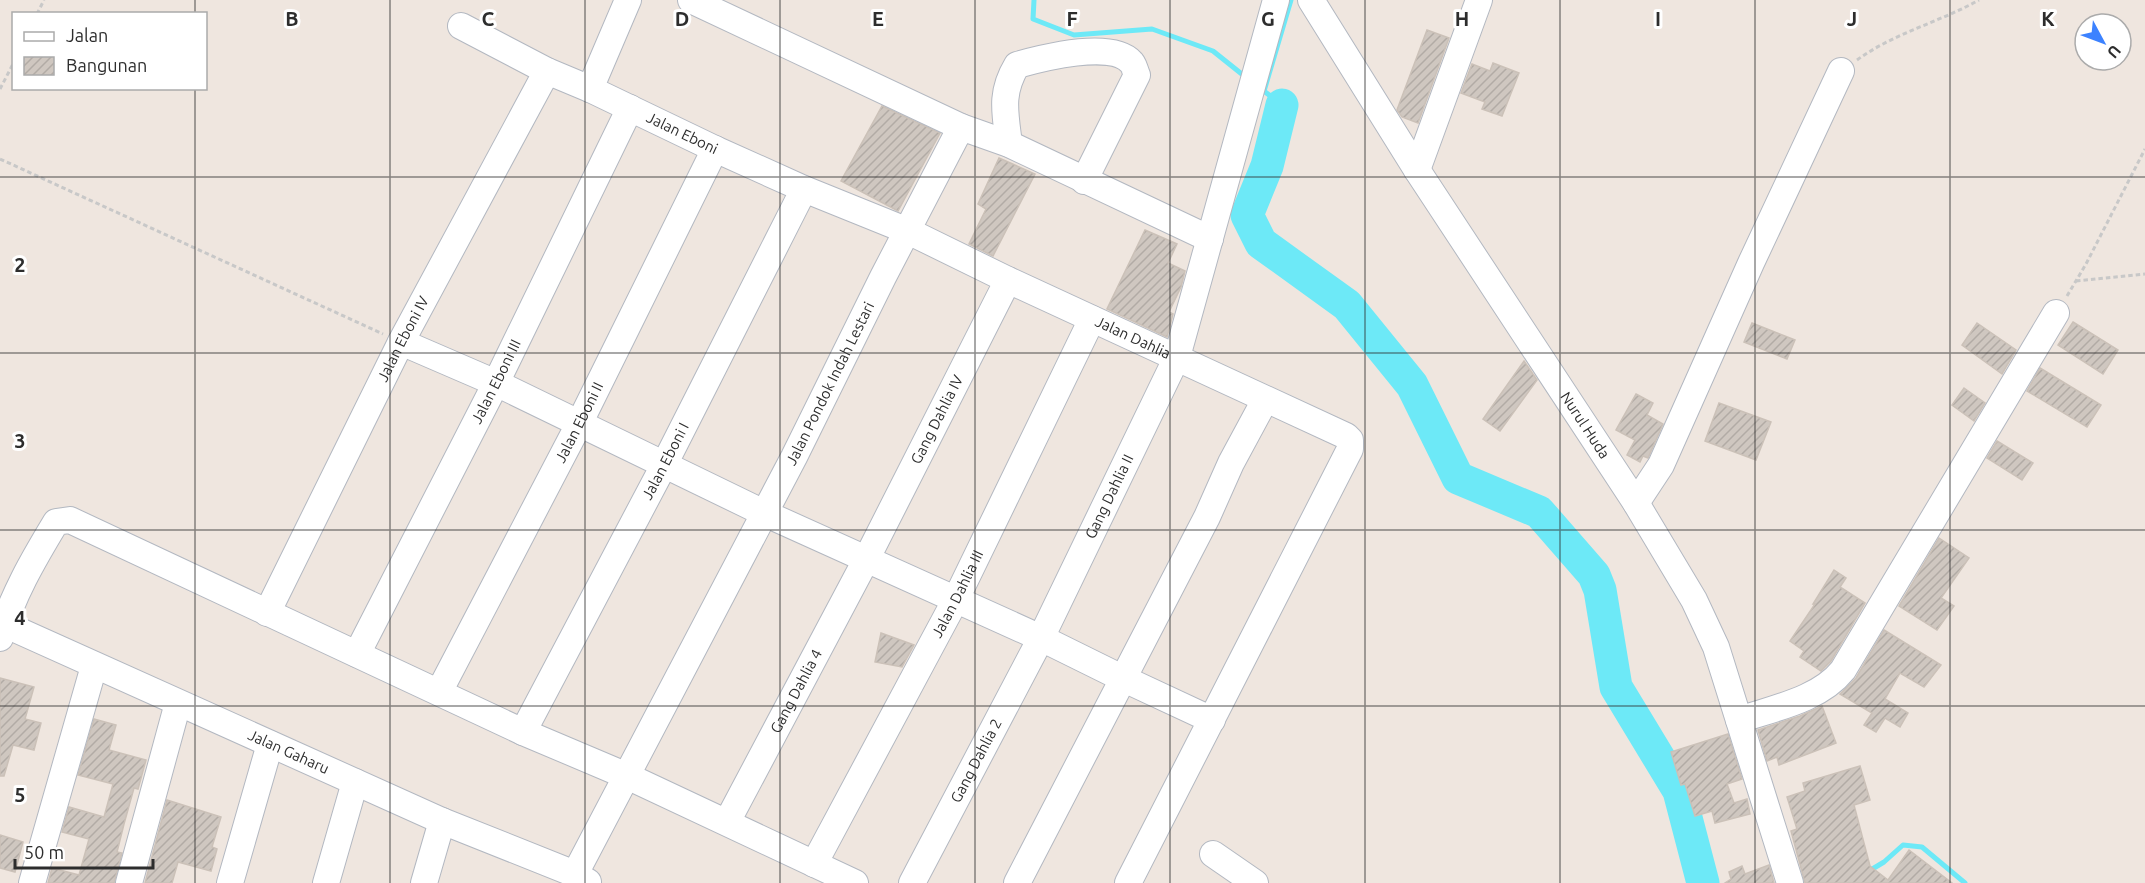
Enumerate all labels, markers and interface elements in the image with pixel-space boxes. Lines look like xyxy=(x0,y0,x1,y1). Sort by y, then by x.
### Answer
text: B xyxy=(285,7,299,30)
text: C xyxy=(482,7,495,30)
text: D xyxy=(675,7,689,30)
text: E xyxy=(872,7,884,30)
text: F xyxy=(1066,7,1078,30)
text: G xyxy=(1261,7,1275,30)
text: H xyxy=(1455,7,1469,30)
text: I xyxy=(1655,7,1661,30)
text: J xyxy=(1847,7,1857,30)
text: K xyxy=(2041,7,2055,30)
legend xyxy=(12,12,207,90)
north arrow xyxy=(2073,12,2133,72)
text: Jalan xyxy=(66,25,108,45)
text: U xyxy=(2104,42,2125,62)
text: Bangunan xyxy=(66,55,147,75)
street label: Jalan Eboni xyxy=(644,108,721,157)
text: 2 xyxy=(14,253,26,276)
street label: Jalan Eboni IV xyxy=(374,293,432,384)
street label: Jalan Pondok Indah Lestari xyxy=(782,299,877,468)
street label: Jalan Dahlia xyxy=(1093,313,1173,362)
street label: Jalan Eboni III xyxy=(468,336,524,426)
street label: Gang Dahlia IV xyxy=(907,372,967,467)
street label: Jalan Eboni II xyxy=(551,379,606,465)
street label: Nurul Huda xyxy=(1557,388,1613,462)
street label: Jalan Eboni I xyxy=(638,420,692,502)
text: 3 xyxy=(14,429,26,452)
street label: Gang Dahlia II xyxy=(1081,451,1137,541)
street label: Jalan Dahlia III xyxy=(928,547,987,640)
text: 4 xyxy=(14,606,26,629)
street label: Gang Dahlia 4 xyxy=(767,646,825,736)
street label: Gang Dahlia 2 xyxy=(947,716,1005,806)
street label: Jalan Gaharu xyxy=(246,726,332,777)
text: 5 xyxy=(14,783,26,806)
scale bar xyxy=(15,832,153,870)
text: 50 m xyxy=(24,842,64,862)

